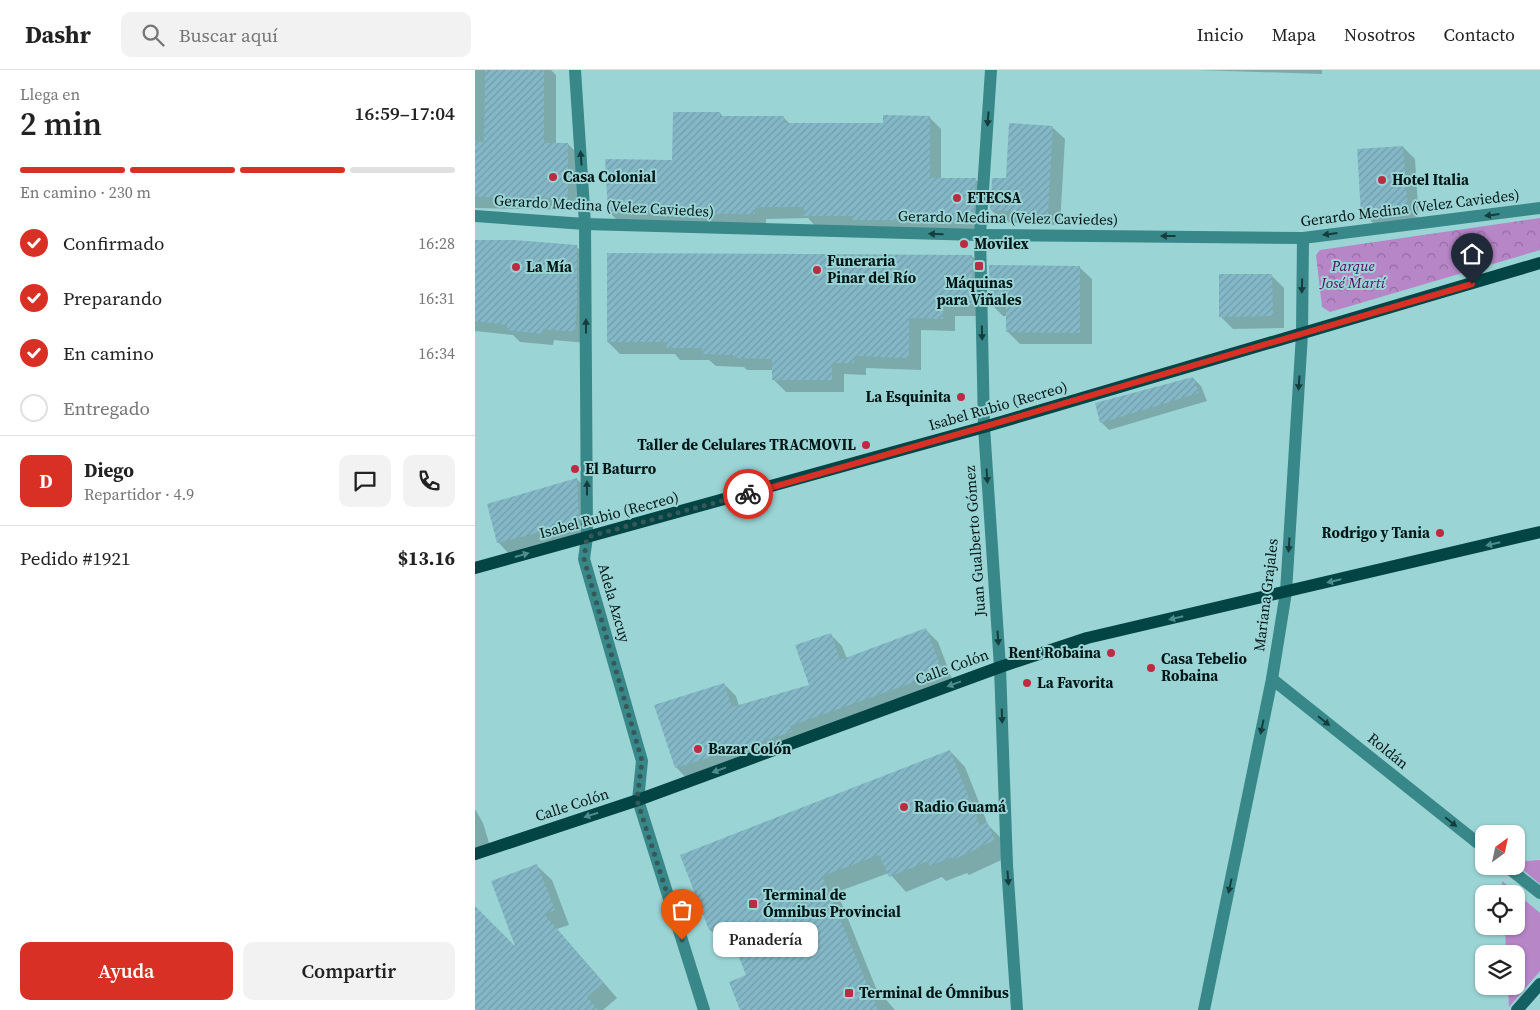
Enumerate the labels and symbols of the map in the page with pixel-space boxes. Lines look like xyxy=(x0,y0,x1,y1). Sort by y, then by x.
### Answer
one-way arrow xyxy=(983,111,991,127)
one-way arrow xyxy=(576,149,584,165)
place label: Casa Colonial xyxy=(563,166,656,187)
place label: Hotel Italia xyxy=(1392,169,1470,190)
marker: Casa Colonial xyxy=(547,171,559,183)
marker: Hotel Italia xyxy=(1376,174,1388,186)
street label: Gerardo Medina (Velez Caviedes) xyxy=(1299,184,1521,231)
place label: ETECSA xyxy=(967,187,1021,208)
street label: Gerardo Medina (Velez Caviedes) xyxy=(493,189,715,222)
marker: ETECSA xyxy=(951,192,963,204)
street label: Gerardo Medina (Velez Caviedes) xyxy=(898,205,1118,230)
one-way arrow xyxy=(1483,211,1499,219)
one-way arrow xyxy=(927,229,943,237)
one-way arrow xyxy=(1322,230,1338,238)
one-way arrow xyxy=(1160,232,1176,240)
place label: Movilex xyxy=(974,233,1030,254)
pin xyxy=(1451,233,1493,284)
marker: Movilex xyxy=(958,238,970,250)
place label: Funeraria Pinar del Río xyxy=(827,250,917,288)
park label: Parque José Martí xyxy=(1319,255,1386,293)
place label: La Mía xyxy=(526,256,573,277)
marker: Máquinas para Viñales xyxy=(973,260,985,272)
marker: La Mía xyxy=(510,261,522,273)
marker: Funeraria Pinar del Río xyxy=(811,264,823,276)
place label: Máquinas para Viñales xyxy=(936,272,1022,310)
one-way arrow xyxy=(1298,278,1306,294)
one-way arrow xyxy=(582,318,590,334)
one-way arrow xyxy=(978,326,986,342)
one-way arrow xyxy=(1294,375,1302,391)
street label: Isabel Rubio (Recreo) xyxy=(926,376,1070,435)
place label: La Esquinita xyxy=(866,386,952,407)
marker: La Esquinita xyxy=(955,391,967,403)
place label: Taller de Celulares TRACMOVIL xyxy=(637,434,856,455)
marker: Taller de Celulares TRACMOVIL xyxy=(860,439,872,451)
place label: El Baturro xyxy=(585,458,657,479)
marker: El Baturro xyxy=(569,463,581,475)
street label: Juan Gualberto Gómez xyxy=(959,465,990,618)
one-way arrow xyxy=(983,468,991,484)
courier xyxy=(723,469,773,519)
one-way arrow xyxy=(583,480,591,496)
street label: Isabel Rubio (Recreo) xyxy=(537,486,681,543)
place label: Rodrigo y Tania xyxy=(1322,522,1431,543)
marker: Rodrigo y Tania xyxy=(1434,527,1446,539)
street label: Mariana Grajales xyxy=(1248,537,1283,653)
one-way arrow xyxy=(1284,537,1292,553)
one-way arrow xyxy=(1485,540,1500,548)
one-way arrow xyxy=(515,551,530,559)
street label: Adela Azcuy xyxy=(593,561,636,645)
one-way arrow xyxy=(1327,577,1342,585)
one-way arrow xyxy=(1169,614,1184,622)
one-way arrow xyxy=(994,630,1002,646)
place label: Rent Robaina xyxy=(1008,642,1102,663)
street label: Calle Colón xyxy=(912,644,991,689)
marker: Rent Robaina xyxy=(1105,647,1117,659)
place label: Casa Tebelio Robaina xyxy=(1161,648,1247,686)
marker: Casa Tebelio Robaina xyxy=(1145,662,1157,674)
place label: La Favorita xyxy=(1037,672,1114,693)
marker: La Favorita xyxy=(1021,677,1033,689)
one-way arrow xyxy=(946,680,961,688)
one-way arrow xyxy=(998,708,1006,724)
one-way arrow xyxy=(1317,715,1330,726)
one-way arrow xyxy=(1258,719,1266,735)
street label: Roldán xyxy=(1363,728,1413,774)
place label: Bazar Colón xyxy=(708,738,791,759)
marker: Bazar Colón xyxy=(692,743,704,755)
one-way arrow xyxy=(712,767,727,774)
street label: Calle Colón xyxy=(532,783,611,826)
place label: Radio Guamá xyxy=(914,796,1007,817)
marker: Radio Guamá xyxy=(898,801,910,813)
one-way arrow xyxy=(584,812,599,820)
one-way arrow xyxy=(1444,817,1458,827)
north arrow xyxy=(1475,825,1525,875)
one-way arrow xyxy=(1005,871,1013,887)
one-way arrow xyxy=(1225,879,1233,895)
place label: Terminal de Ómnibus Provincial xyxy=(763,884,901,922)
pin xyxy=(661,889,703,940)
marker: Terminal de Ómnibus Provincial xyxy=(747,898,759,910)
callout: Panadería xyxy=(712,922,817,958)
place label: Terminal de Ómnibus xyxy=(859,982,1009,1003)
marker: Terminal de Ómnibus xyxy=(843,987,855,999)

